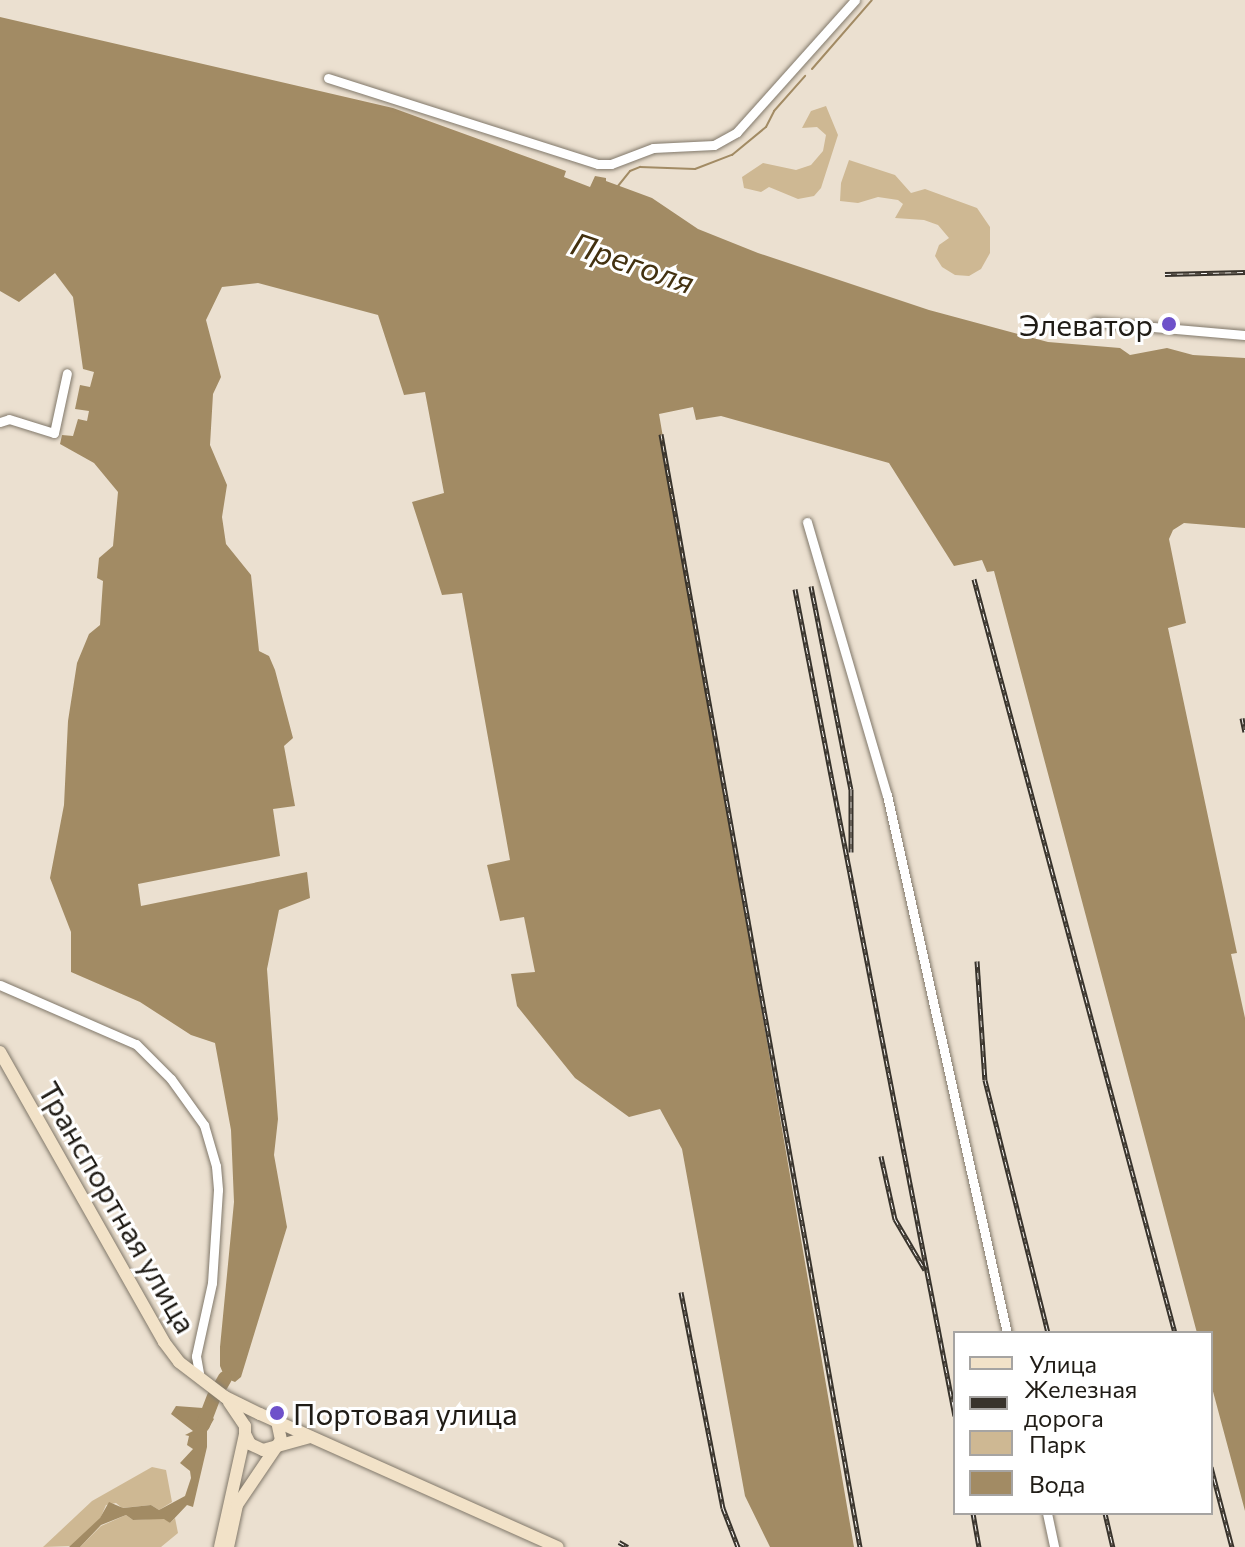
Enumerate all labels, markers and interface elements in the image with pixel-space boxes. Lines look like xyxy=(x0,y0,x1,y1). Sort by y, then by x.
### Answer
water label: Преголя xyxy=(566,223,700,301)
place label: Элеватор xyxy=(1019,306,1153,342)
marker: Элеватор xyxy=(1160,315,1178,333)
street label: Транспортная улица xyxy=(31,1075,205,1339)
legend xyxy=(953,1331,1213,1515)
text: Улица xyxy=(1029,1349,1097,1378)
text: Железная дорога xyxy=(1024,1374,1137,1432)
place label: Портовая улица xyxy=(293,1395,517,1431)
marker: Портовая улица xyxy=(268,1404,286,1422)
text: Парк xyxy=(1029,1429,1086,1458)
text: Вода xyxy=(1029,1469,1085,1498)

